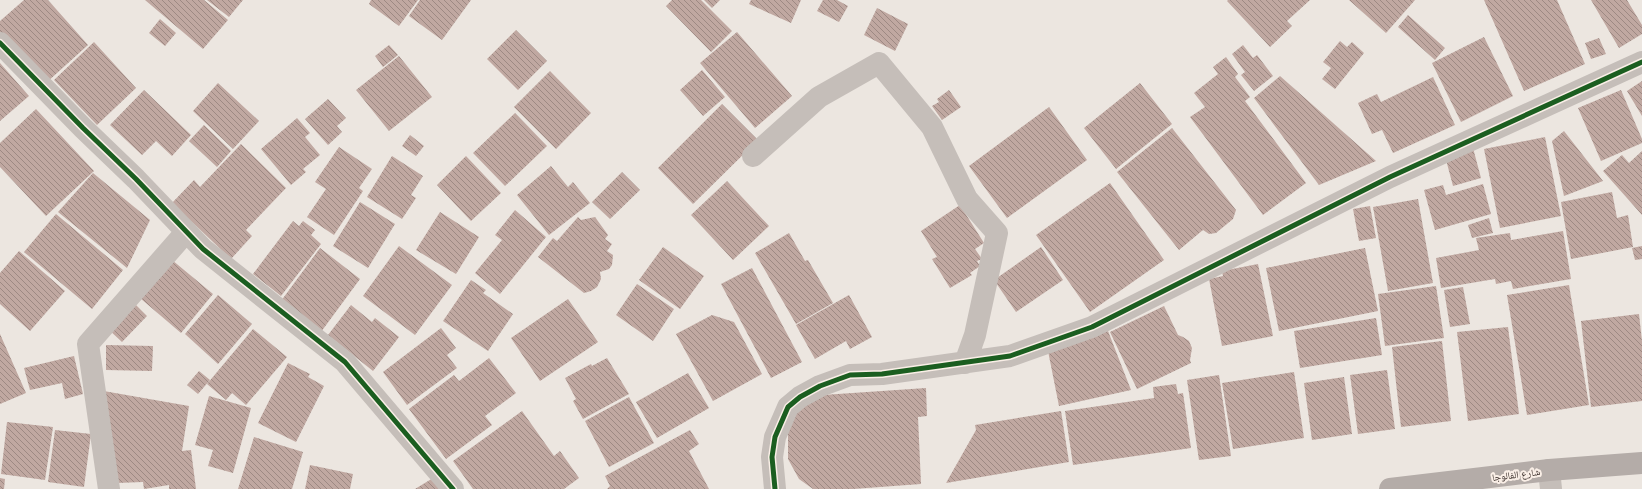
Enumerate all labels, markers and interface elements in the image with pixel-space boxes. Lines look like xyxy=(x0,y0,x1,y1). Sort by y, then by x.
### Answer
street label: شارع الفالوجا xyxy=(1491,464,1541,485)

